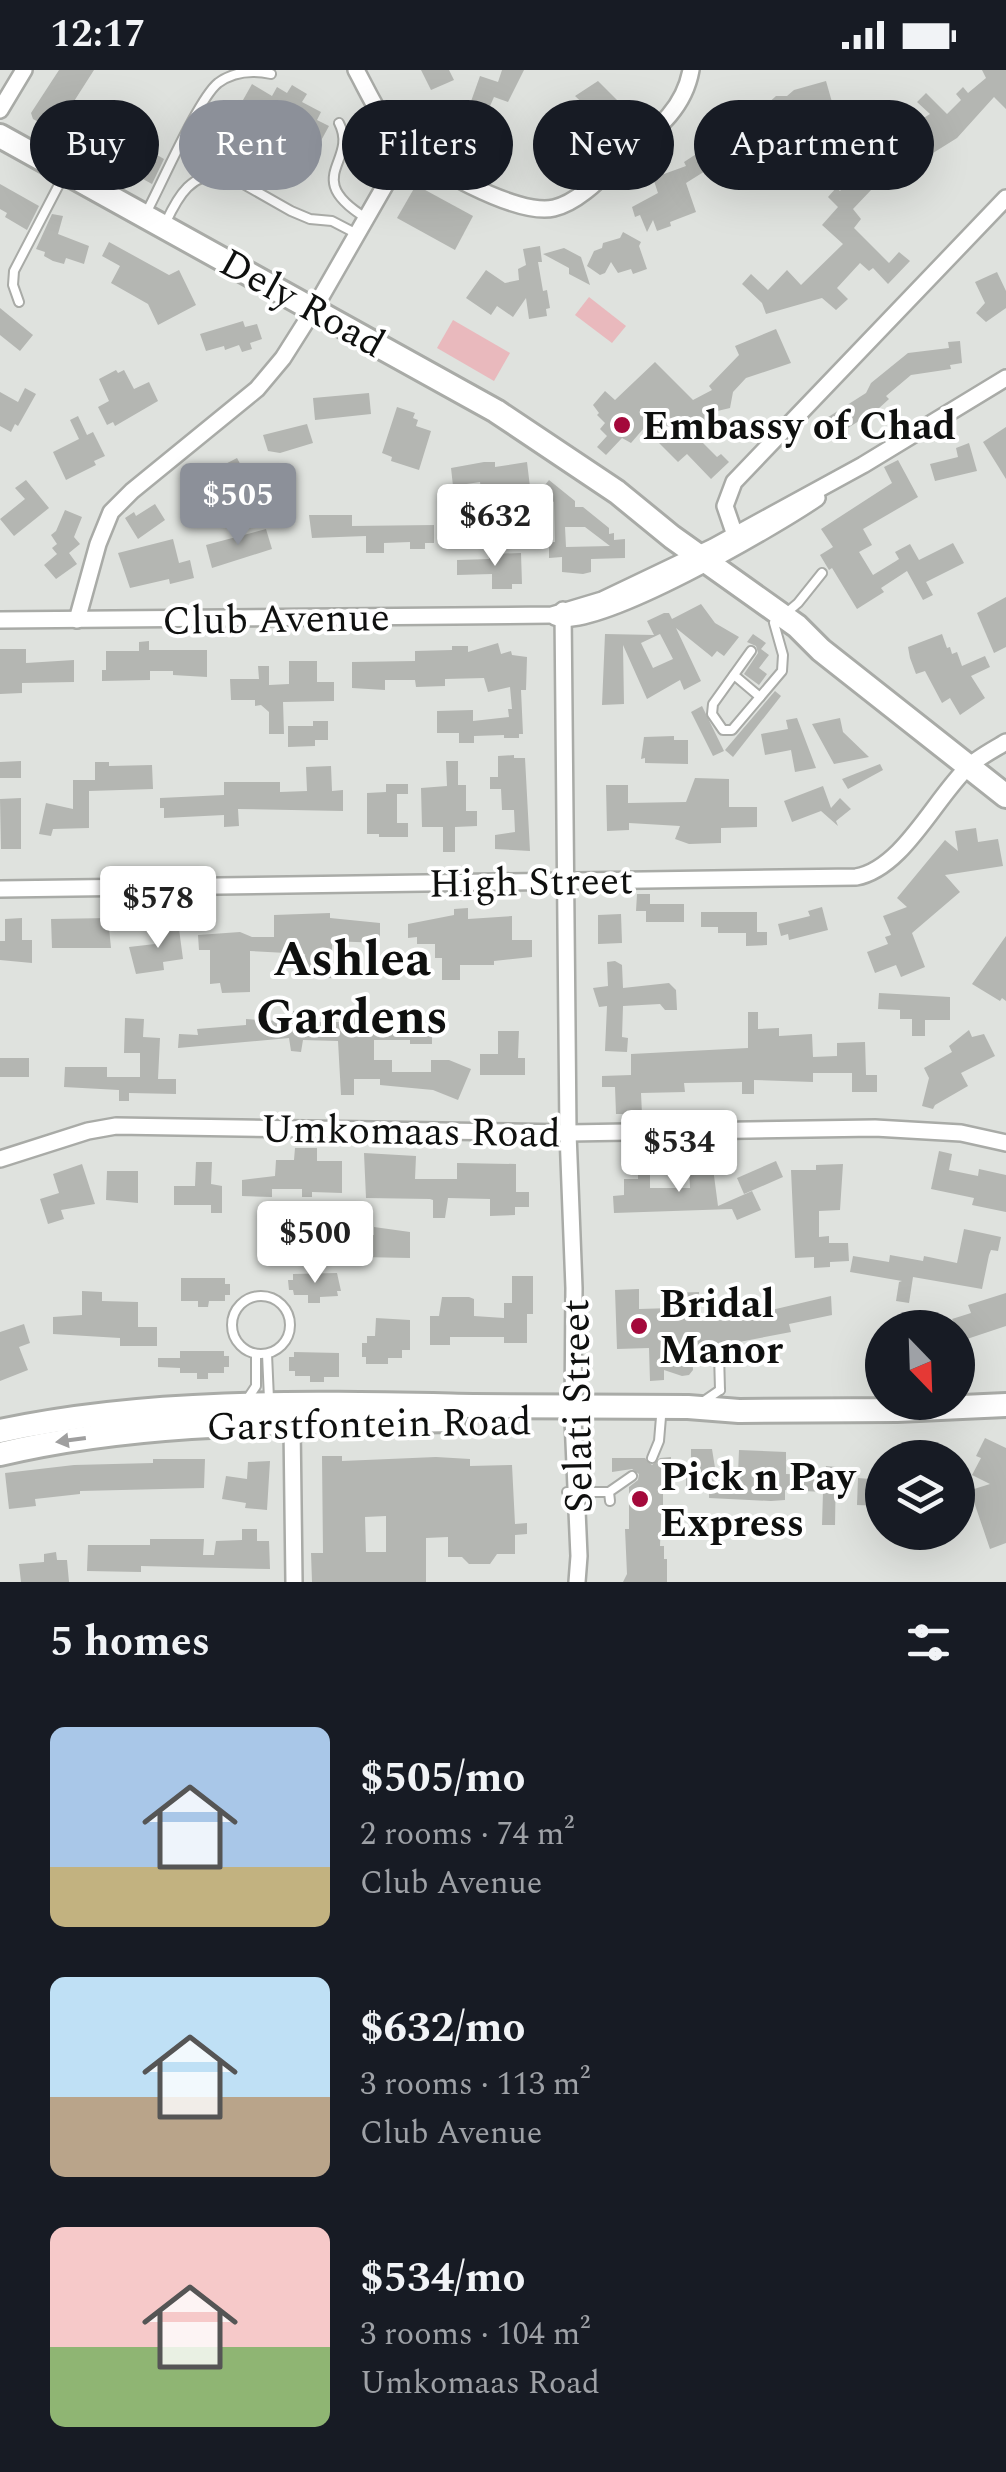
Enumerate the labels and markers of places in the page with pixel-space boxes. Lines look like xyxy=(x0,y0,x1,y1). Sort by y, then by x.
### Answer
place label: Embassy of Chad xyxy=(642,397,956,458)
marker: Embassy of Chad xyxy=(611,414,633,436)
pin: $505 xyxy=(179,463,297,548)
pin: $632 xyxy=(436,484,554,569)
pin: $578 xyxy=(99,866,217,951)
pin: $534 xyxy=(620,1110,738,1195)
pin: $500 xyxy=(256,1201,374,1286)
place label: Bridal Manor xyxy=(659,1275,783,1382)
marker: Bridal Manor xyxy=(628,1315,650,1337)
place label: Pick n Pay Express xyxy=(660,1448,857,1555)
marker: Pick n Pay Express xyxy=(629,1488,651,1510)

